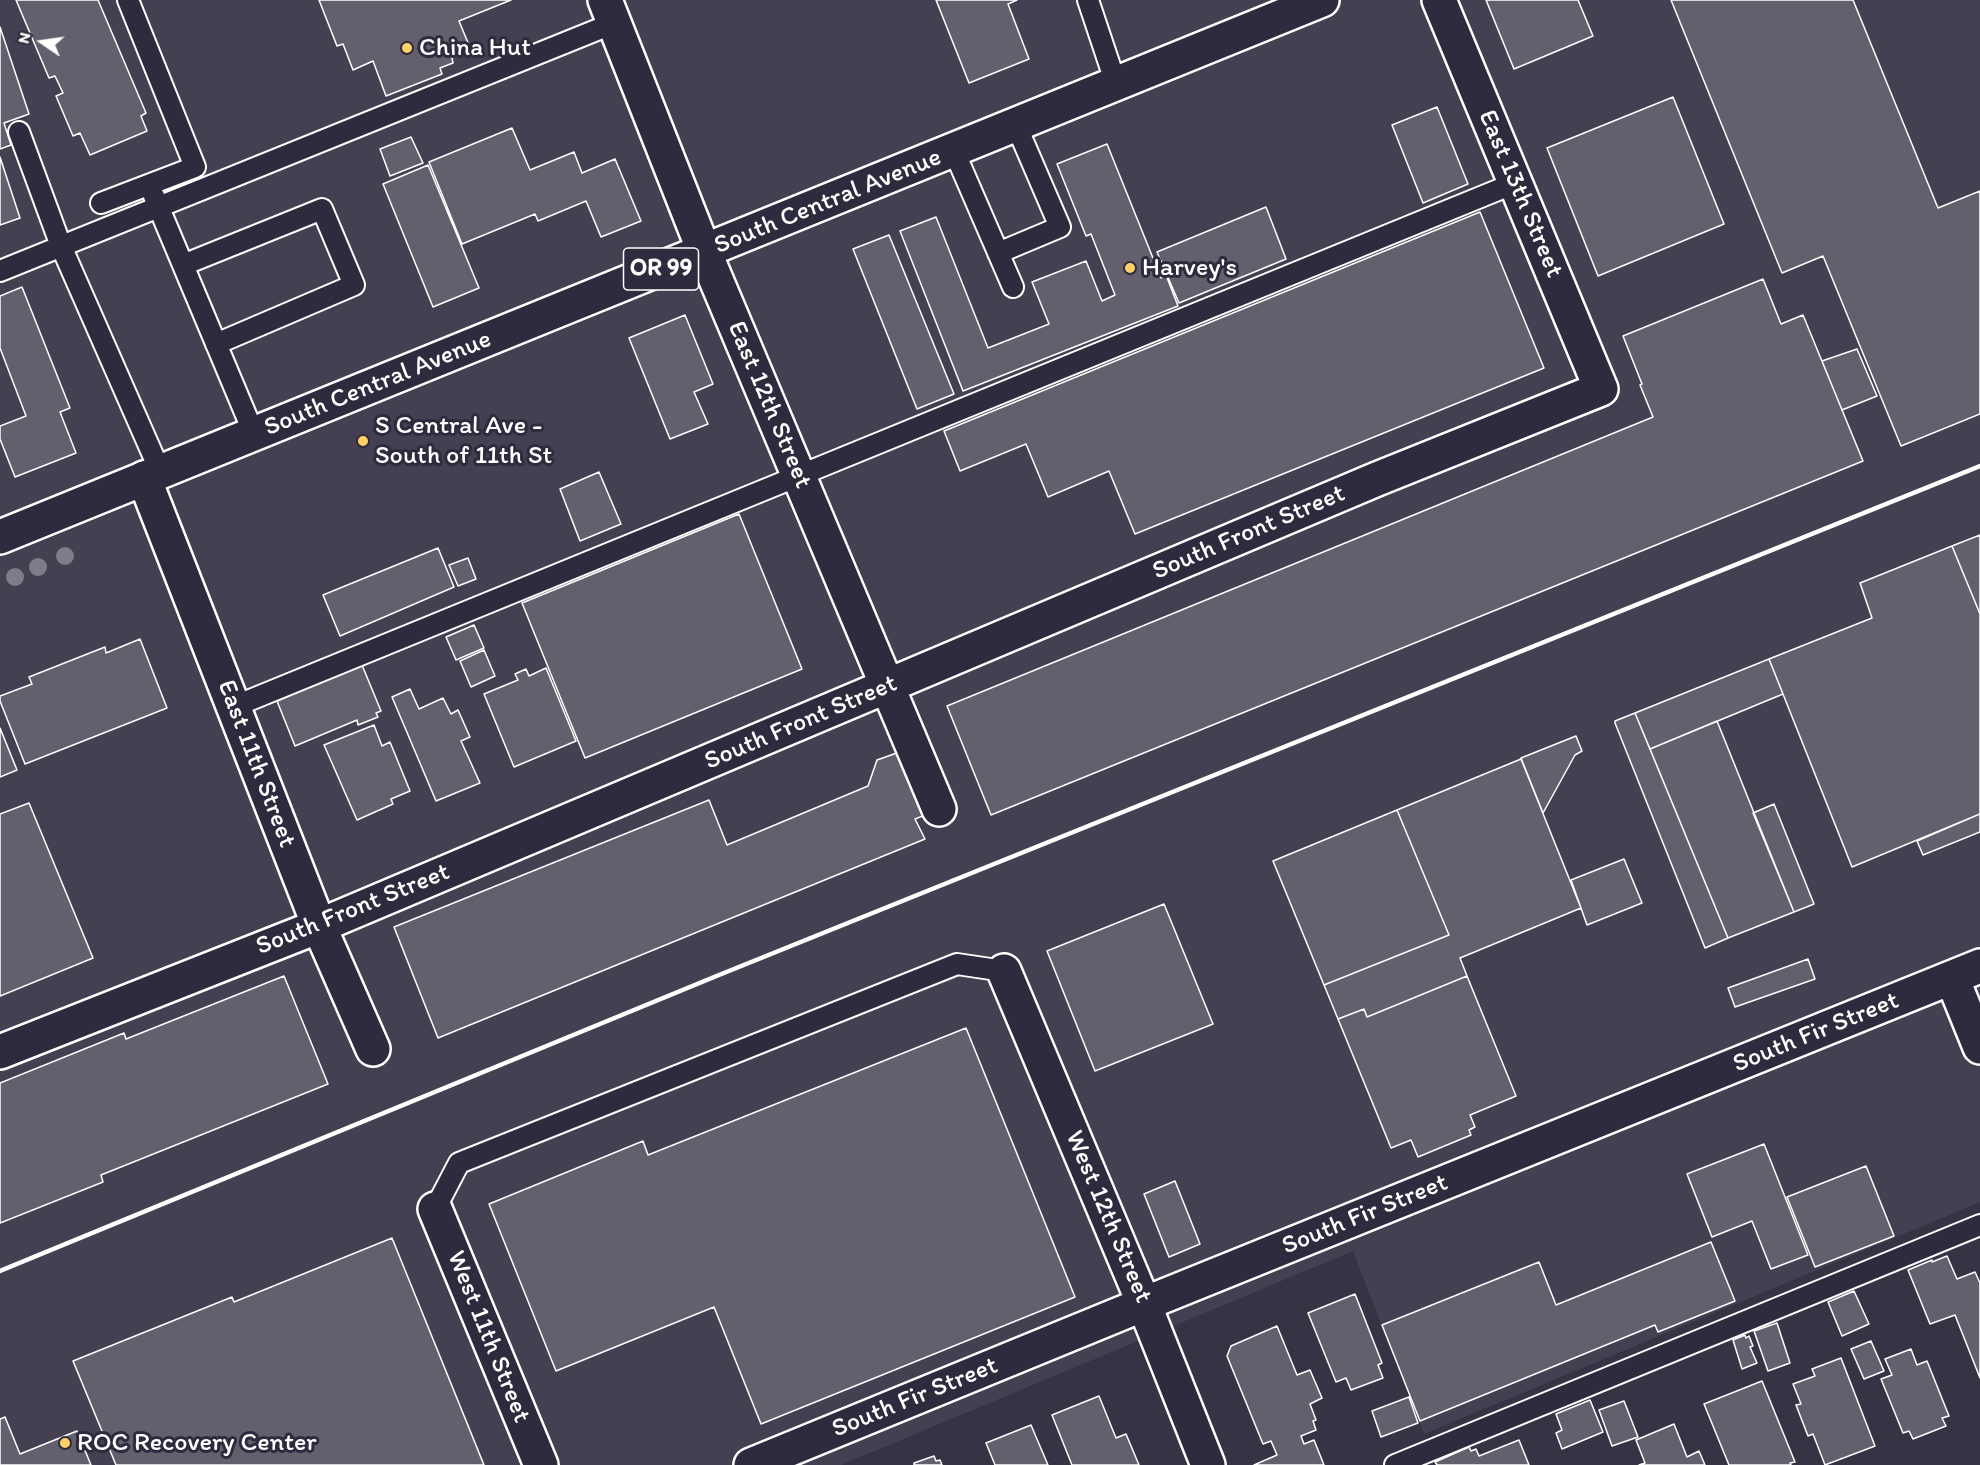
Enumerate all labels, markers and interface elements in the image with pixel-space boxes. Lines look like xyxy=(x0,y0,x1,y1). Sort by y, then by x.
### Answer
north arrow xyxy=(12,12,72,72)
text: N xyxy=(14,30,34,45)
place label: China Hut xyxy=(419,32,531,64)
marker: China Hut xyxy=(400,41,414,55)
street label: East 13th Street xyxy=(1471,106,1569,282)
street label: South Central Avenue xyxy=(710,142,946,262)
road number: OR 99 xyxy=(624,248,698,290)
place label: Harvey's xyxy=(1142,252,1237,284)
marker: Harvey's xyxy=(1123,261,1137,275)
street label: East 12th Street xyxy=(720,317,818,493)
street label: South Central Avenue xyxy=(260,324,496,444)
place label: S Central Ave - South of 11th St xyxy=(375,410,552,472)
marker: S Central Ave - South of 11th St xyxy=(356,434,370,448)
street label: South Front Street xyxy=(1148,478,1350,588)
street label: South Front Street xyxy=(700,668,902,778)
street label: East 11th Street xyxy=(210,676,302,852)
street label: South Front Street xyxy=(252,857,454,963)
street label: South Fir Street xyxy=(1729,986,1903,1080)
street label: West 12th Street xyxy=(1058,1126,1158,1308)
street label: South Fir Street xyxy=(1278,1168,1452,1262)
street label: West 11th Street xyxy=(439,1246,537,1428)
street label: South Fir Street xyxy=(828,1351,1002,1445)
place label: ROC Recovery Center xyxy=(77,1427,317,1459)
marker: ROC Recovery Center xyxy=(58,1436,72,1450)

